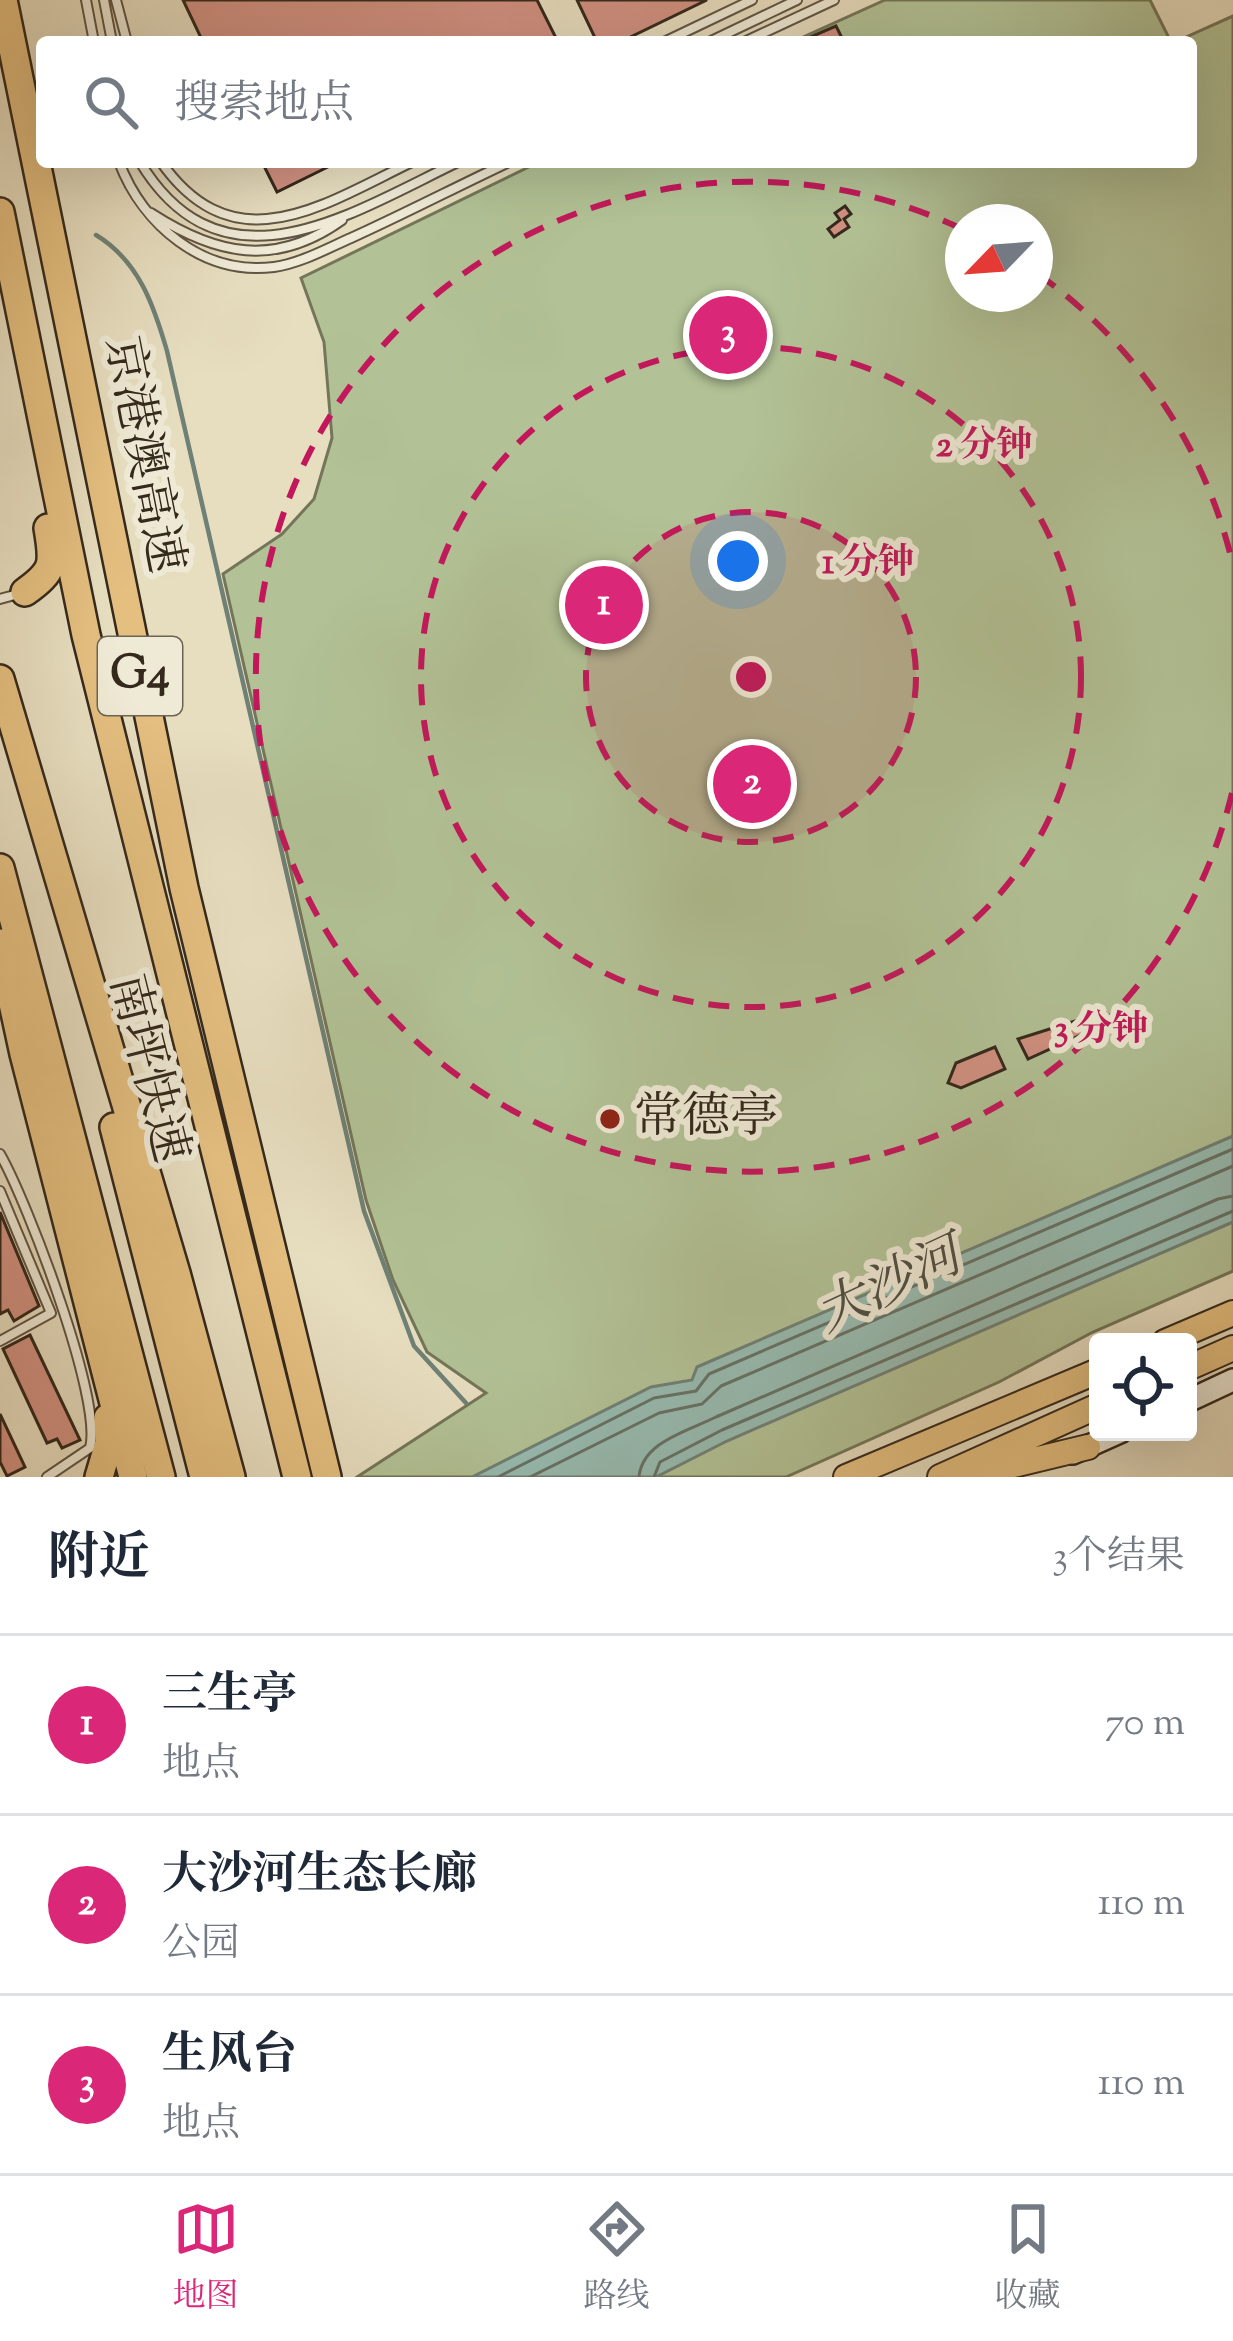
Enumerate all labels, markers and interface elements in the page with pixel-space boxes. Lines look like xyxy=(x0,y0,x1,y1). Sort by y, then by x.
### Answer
search box xyxy=(36,36,1197,168)
icon: search xyxy=(78,69,144,135)
text: 搜索地点 xyxy=(174,74,354,139)
north arrow xyxy=(945,204,1053,312)
pin: 3 xyxy=(689,290,767,380)
street label: 京港澳高速 xyxy=(84,331,198,579)
text: 2 分钟 xyxy=(936,421,1032,473)
your location xyxy=(708,531,768,591)
text: 1 分钟 xyxy=(822,538,914,590)
pin: 1 xyxy=(565,560,643,650)
road number: G4 xyxy=(98,637,182,715)
centre of rings xyxy=(730,656,772,698)
pin: 2 xyxy=(713,739,791,829)
street label: 南坪快速 xyxy=(89,967,203,1171)
text: 3 分钟 xyxy=(1054,1005,1148,1057)
place label: 常德亭 xyxy=(634,1085,778,1154)
marker: 常德亭 xyxy=(597,1106,623,1132)
water label: 大沙河 xyxy=(805,1219,982,1353)
map controls xyxy=(1089,1333,1197,1441)
button: locate xyxy=(1089,1333,1197,1441)
text: 附近 xyxy=(48,1524,150,1597)
text: 3个结果 xyxy=(1052,1531,1185,1587)
text: 三生亭 xyxy=(162,1665,297,1730)
text: 1 xyxy=(80,1697,94,1753)
text: 70 m xyxy=(1105,1697,1185,1753)
text: 地点 xyxy=(162,1738,240,1794)
text: 大沙河生态长廊 xyxy=(162,1845,477,1910)
text: 2 xyxy=(78,1877,96,1933)
text: 110 m xyxy=(1098,1877,1185,1933)
text: 公园 xyxy=(162,1918,240,1974)
text: 生风台 xyxy=(162,2025,297,2090)
text: 3 xyxy=(79,2057,95,2113)
text: 110 m xyxy=(1098,2057,1185,2113)
text: 地点 xyxy=(162,2098,240,2154)
tab: 地图 xyxy=(173,2196,239,2322)
tab: 路线 xyxy=(584,2196,650,2322)
tab: 收藏 xyxy=(995,2196,1061,2322)

